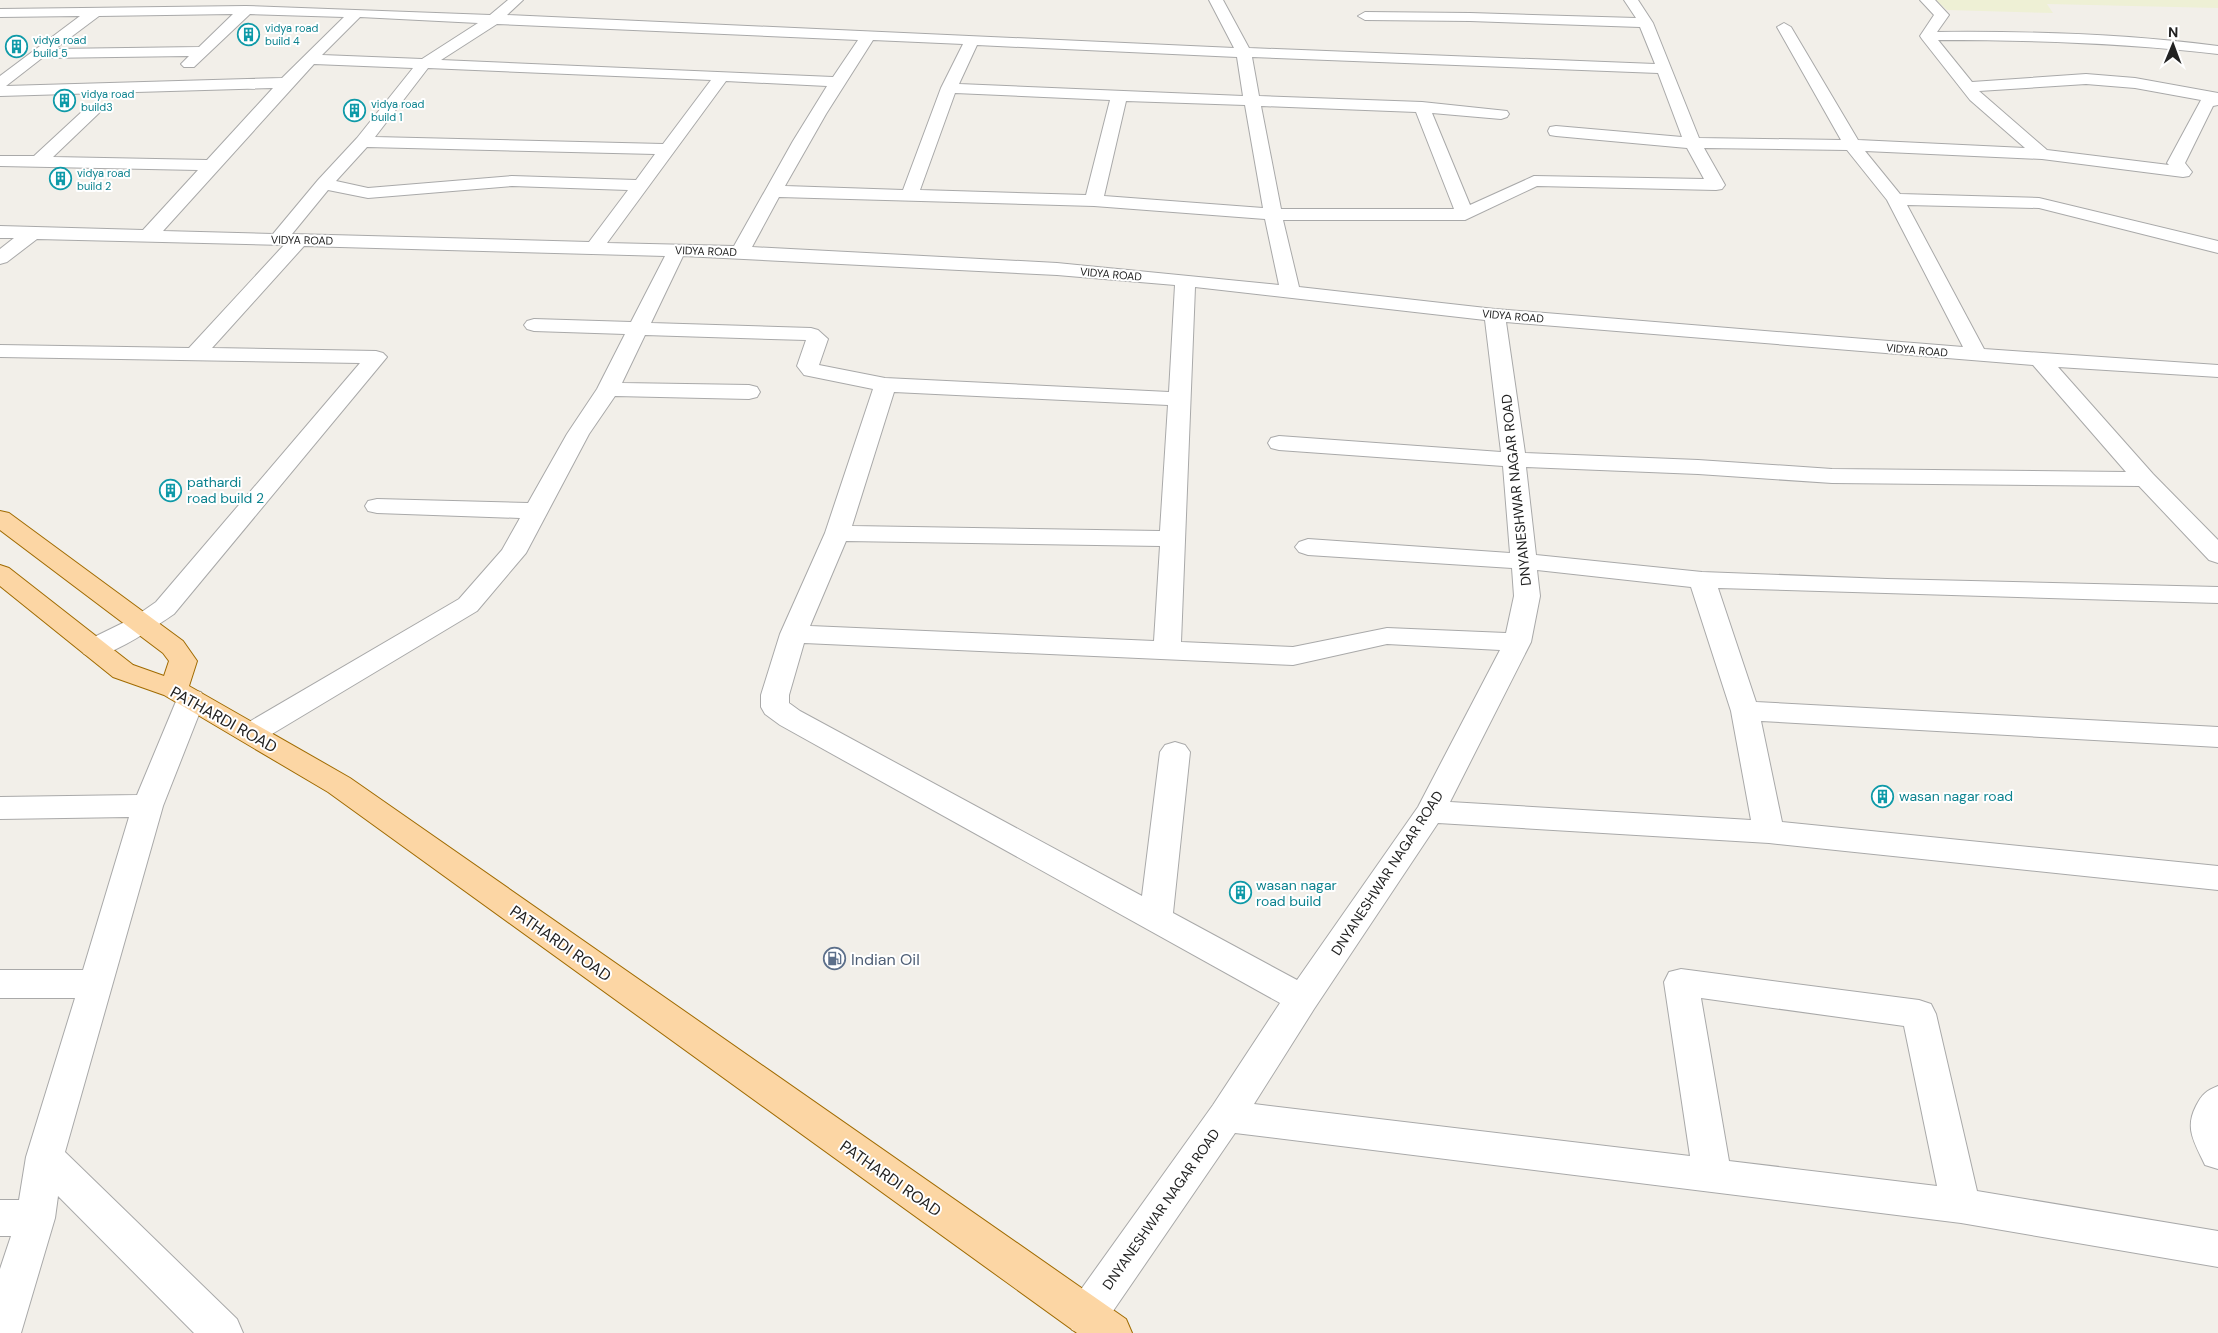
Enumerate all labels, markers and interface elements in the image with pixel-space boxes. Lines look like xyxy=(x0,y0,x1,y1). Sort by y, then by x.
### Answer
north arrow xyxy=(2148,20,2198,70)
place label: vidya road build 4 xyxy=(265,21,318,48)
building icon: vidya road build 4 xyxy=(237,22,261,46)
text: N xyxy=(2168,23,2178,41)
place label: vidya road build 5 xyxy=(33,33,86,60)
building icon: vidya road build 5 xyxy=(5,34,29,58)
place label: vidya road build3 xyxy=(81,87,134,114)
building icon: vidya road build3 xyxy=(53,88,77,112)
place label: vidya road build 1 xyxy=(371,97,424,124)
building icon: vidya road build 1 xyxy=(343,98,367,122)
place label: vidya road build 2 xyxy=(77,166,130,193)
building icon: vidya road build 2 xyxy=(49,167,73,191)
street label: VIDYA ROAD xyxy=(271,232,334,248)
street label: VIDYA ROAD xyxy=(675,243,738,259)
street label: VIDYA ROAD xyxy=(1079,264,1143,284)
street label: VIDYA ROAD xyxy=(1481,306,1545,326)
street label: VIDYA ROAD xyxy=(1885,340,1949,360)
street label: DNYANESHWAR NAGAR ROAD xyxy=(1497,393,1535,587)
place label: pathardi road build 2 xyxy=(187,473,264,507)
building icon: pathardi road build 2 xyxy=(159,478,183,502)
street label: PATHARDI ROAD xyxy=(167,681,281,757)
building icon: wasan nagar road xyxy=(1871,784,1895,808)
street label: DNYANESHWAR NAGAR ROAD xyxy=(1327,787,1447,959)
place label: wasan nagar road xyxy=(1899,787,2013,805)
place label: wasan nagar road build xyxy=(1256,876,1337,910)
building icon: wasan nagar road build xyxy=(1228,881,1252,905)
street label: PATHARDI ROAD xyxy=(506,901,615,986)
fuel station icon: Indian Oil xyxy=(823,947,847,971)
place label: Indian Oil xyxy=(851,949,920,970)
street label: DNYANESHWAR NAGAR ROAD xyxy=(1098,1125,1224,1293)
street label: PATHARDI ROAD xyxy=(836,1136,945,1221)

